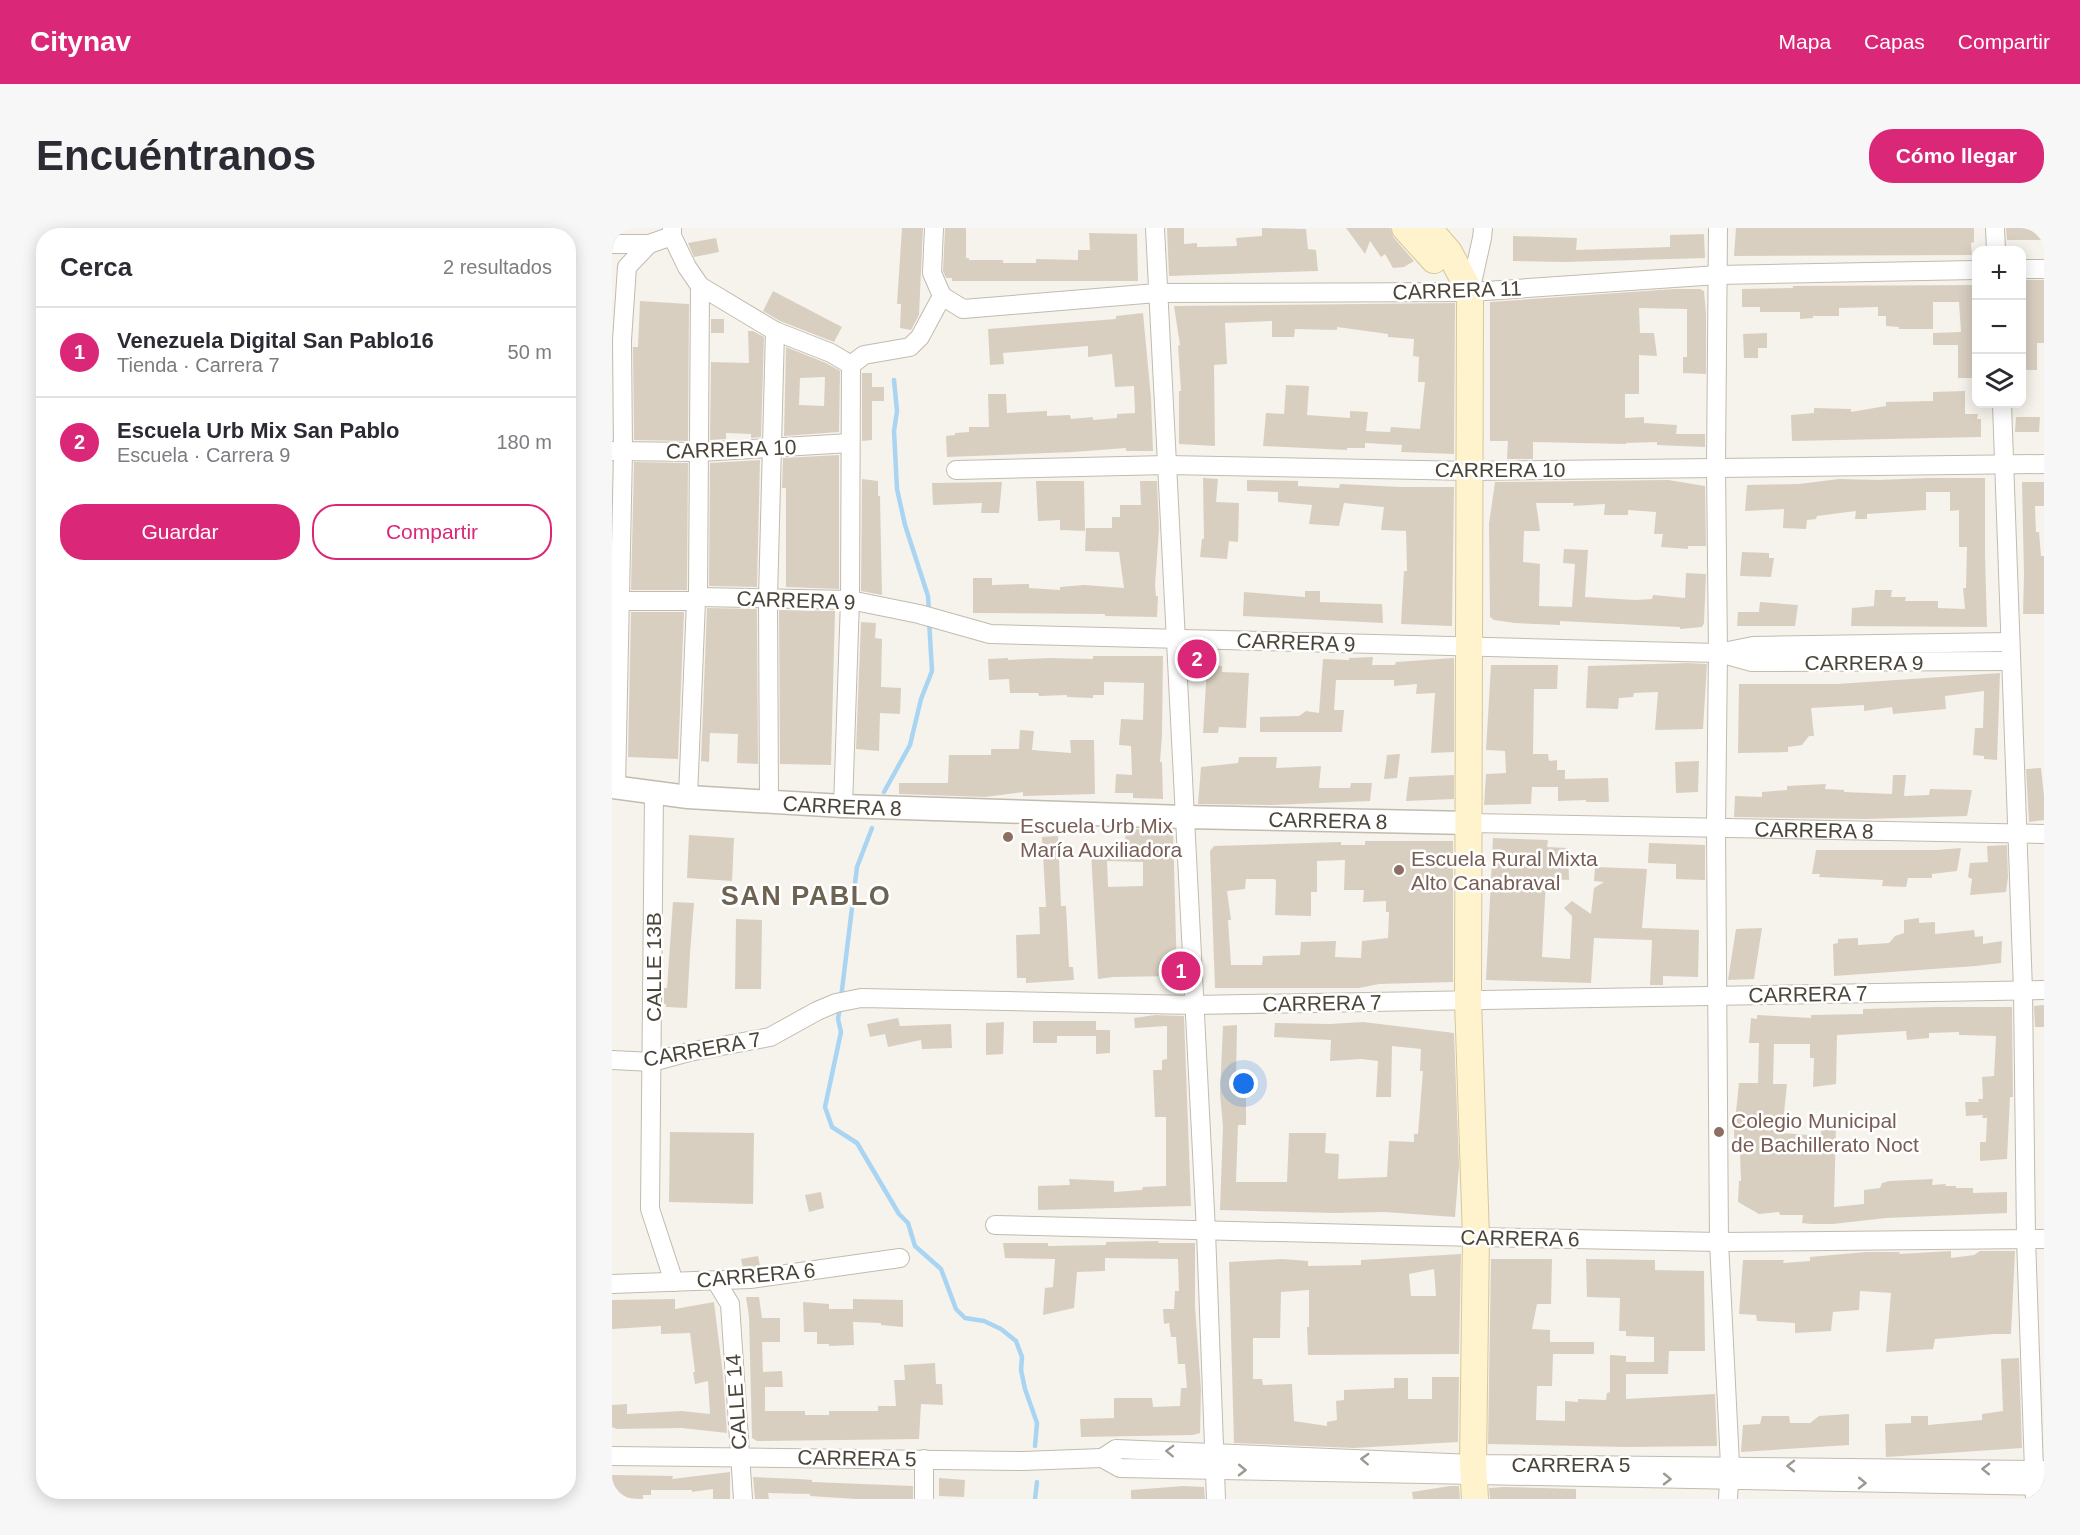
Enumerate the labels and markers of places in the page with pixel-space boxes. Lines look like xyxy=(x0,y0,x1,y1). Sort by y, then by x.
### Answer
pin: 2 xyxy=(1178,636,1216,682)
place label: Escuela Urb Mix María Auxiliadora xyxy=(1020,814,1183,861)
marker: Escuela Urb Mix María Auxiliadora xyxy=(1001,830,1015,844)
place label: Escuela Rural Mixta Alto Canabraval xyxy=(1411,847,1598,894)
marker: Escuela Rural Mixta Alto Canabraval xyxy=(1392,863,1406,877)
pin: 1 xyxy=(1162,948,1200,994)
place label: Colegio Municipal de Bachillerato Noct xyxy=(1731,1109,1919,1156)
marker: Colegio Municipal de Bachillerato Noct xyxy=(1712,1125,1726,1139)

